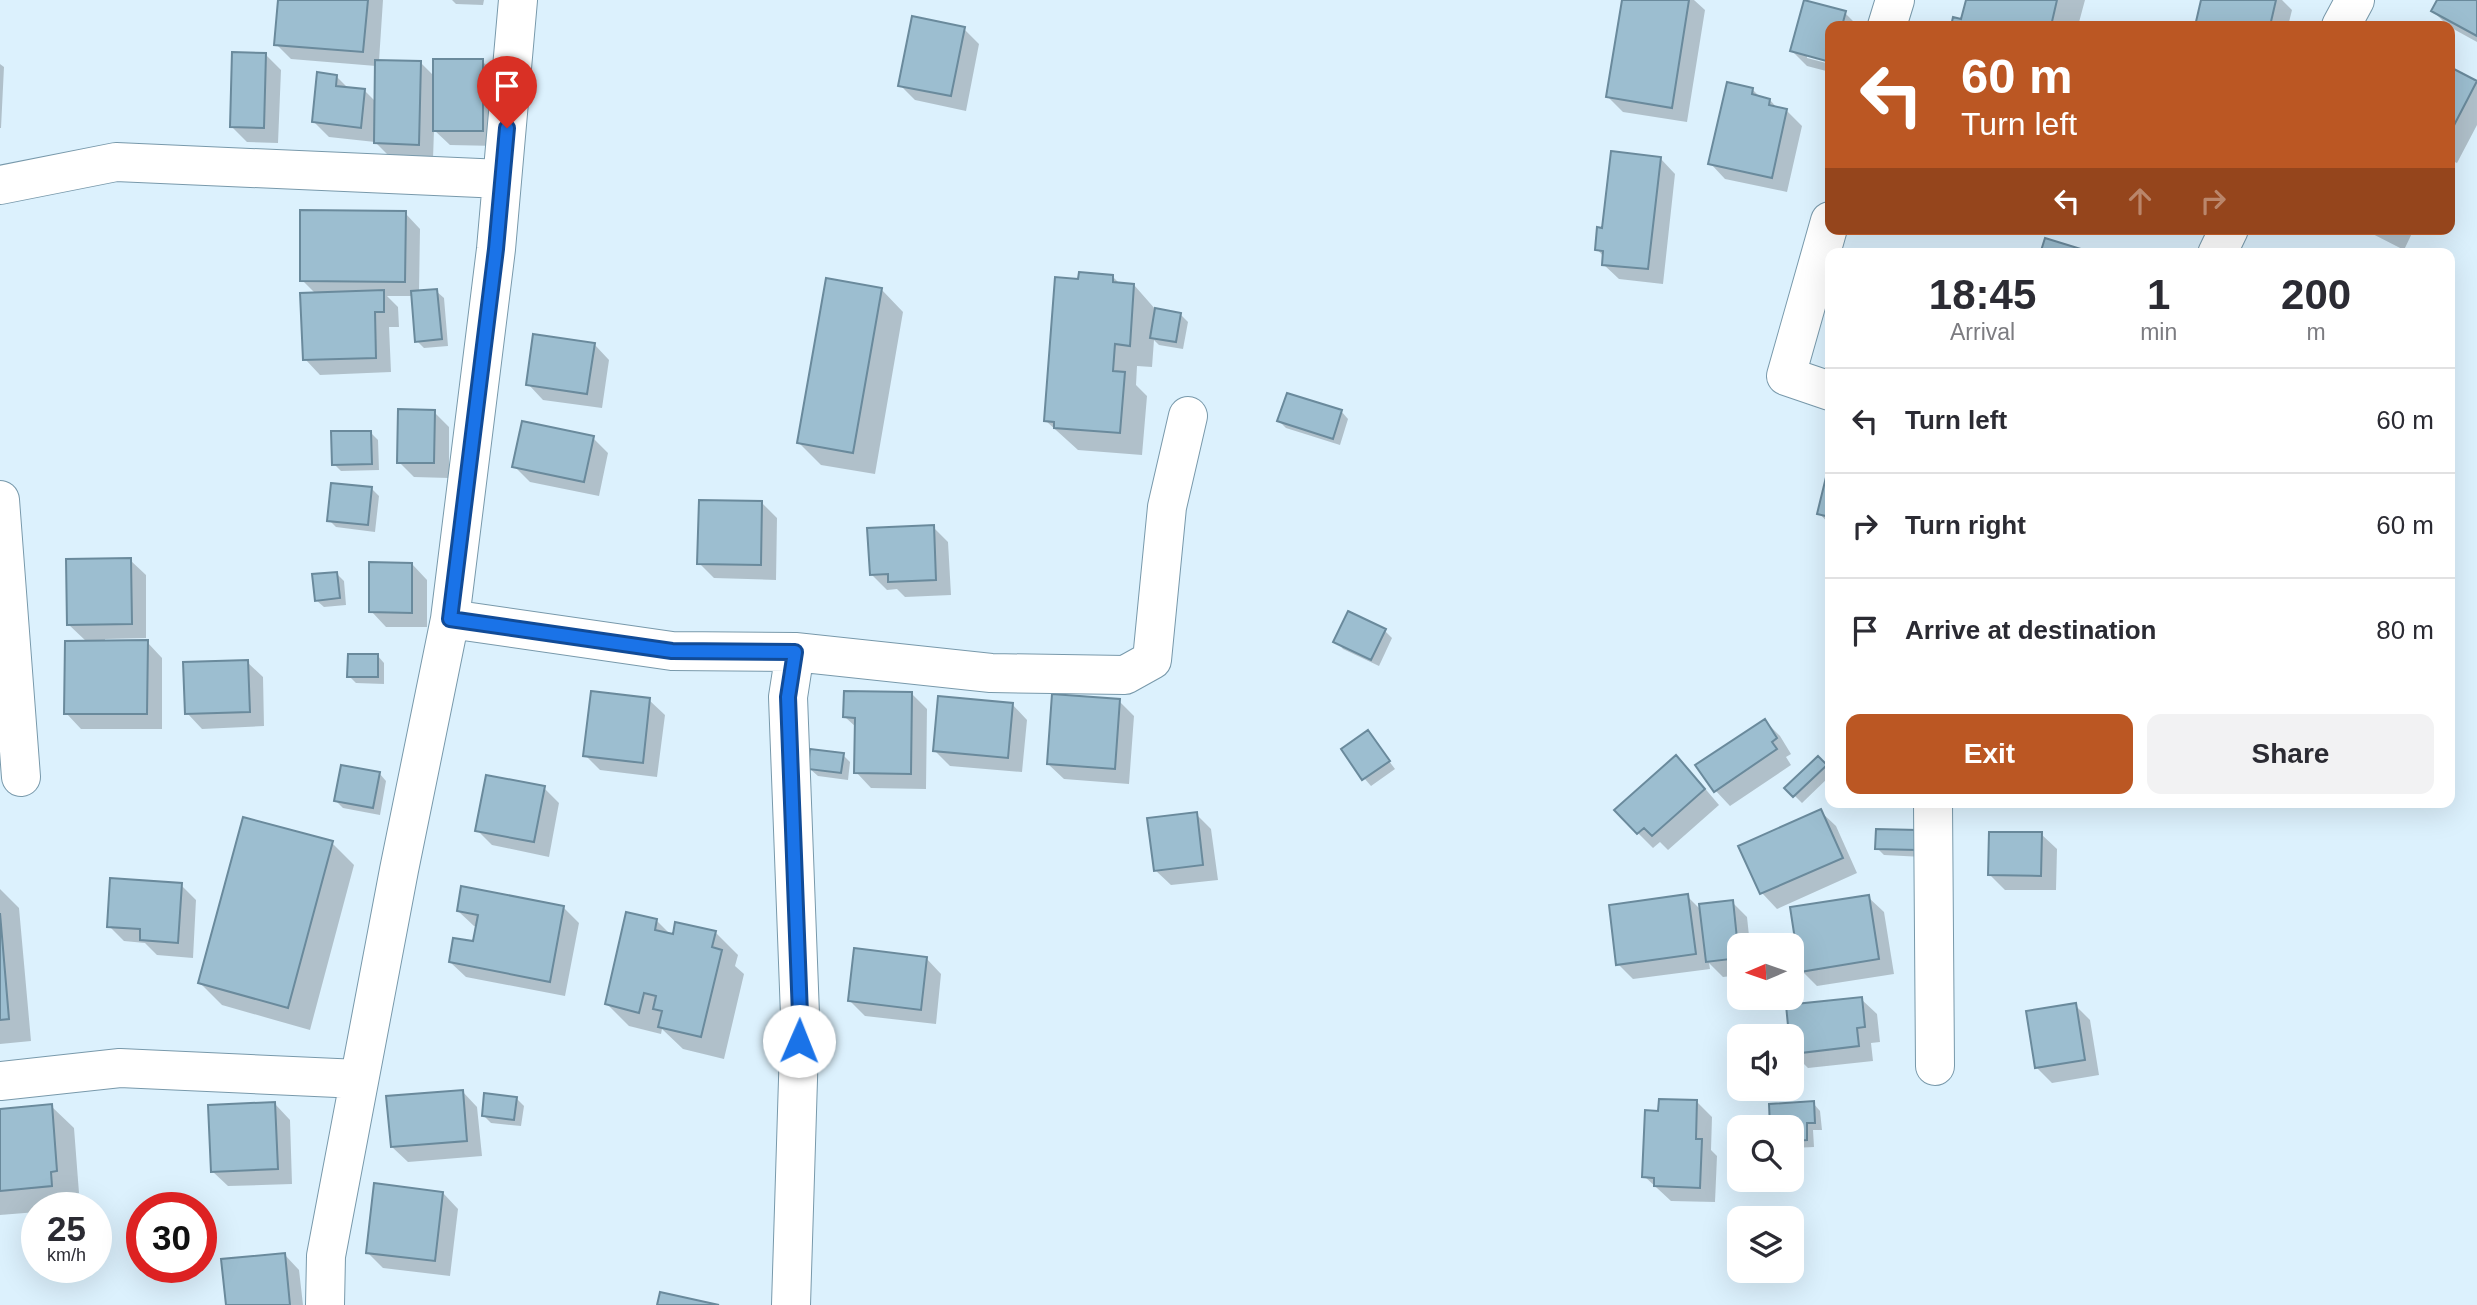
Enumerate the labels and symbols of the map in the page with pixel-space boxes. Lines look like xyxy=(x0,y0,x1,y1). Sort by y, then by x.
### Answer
pin xyxy=(477,56,537,128)
north arrow xyxy=(1727,933,1804,1010)
position arrow xyxy=(762,1004,836,1078)
speed limit sign: 30 xyxy=(126,1192,217,1283)

